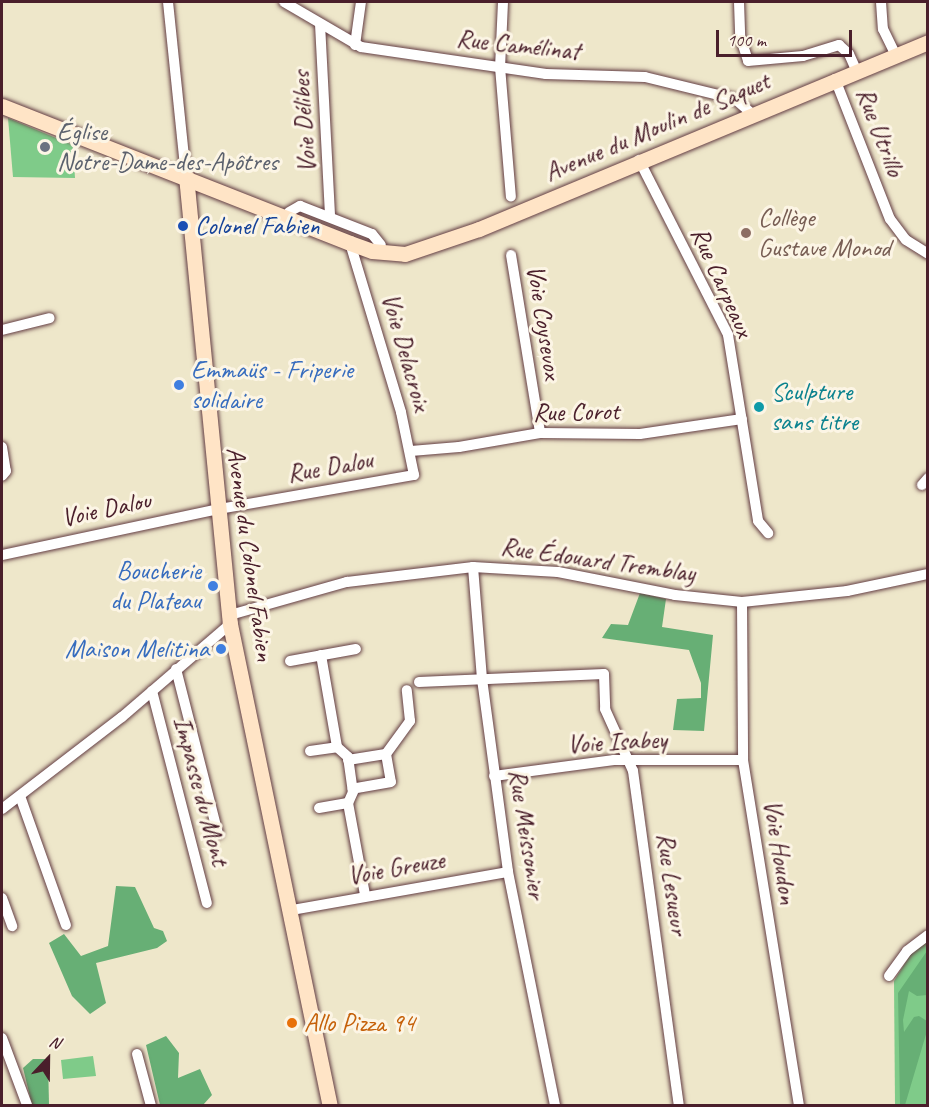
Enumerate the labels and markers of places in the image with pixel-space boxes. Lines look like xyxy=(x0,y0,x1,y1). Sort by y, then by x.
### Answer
place label: Église Notre-Dame-des-Apôtres xyxy=(57,116,278,178)
marker: Église Notre-Dame-des-Apôtres xyxy=(38,140,52,154)
place label: Collège Gustave Monod xyxy=(758,202,891,264)
place label: Colonel Fabien xyxy=(195,210,320,242)
marker: Colonel Fabien xyxy=(176,219,190,233)
marker: Collège Gustave Monod xyxy=(739,226,753,240)
place label: Emmaüs - Friperie solidaire xyxy=(191,354,353,416)
place label: Sculpture sans titre xyxy=(771,376,858,437)
marker: Emmaüs - Friperie solidaire xyxy=(172,378,186,392)
marker: Sculpture sans titre xyxy=(752,400,766,414)
place label: Boucherie du Plateau xyxy=(110,555,201,616)
marker: Boucherie du Plateau xyxy=(206,579,220,593)
place label: Maison Melitina xyxy=(65,633,209,665)
marker: Maison Melitina xyxy=(214,642,228,656)
place label: Allo Pizza 94 xyxy=(304,1007,415,1039)
marker: Allo Pizza 94 xyxy=(285,1016,299,1030)

